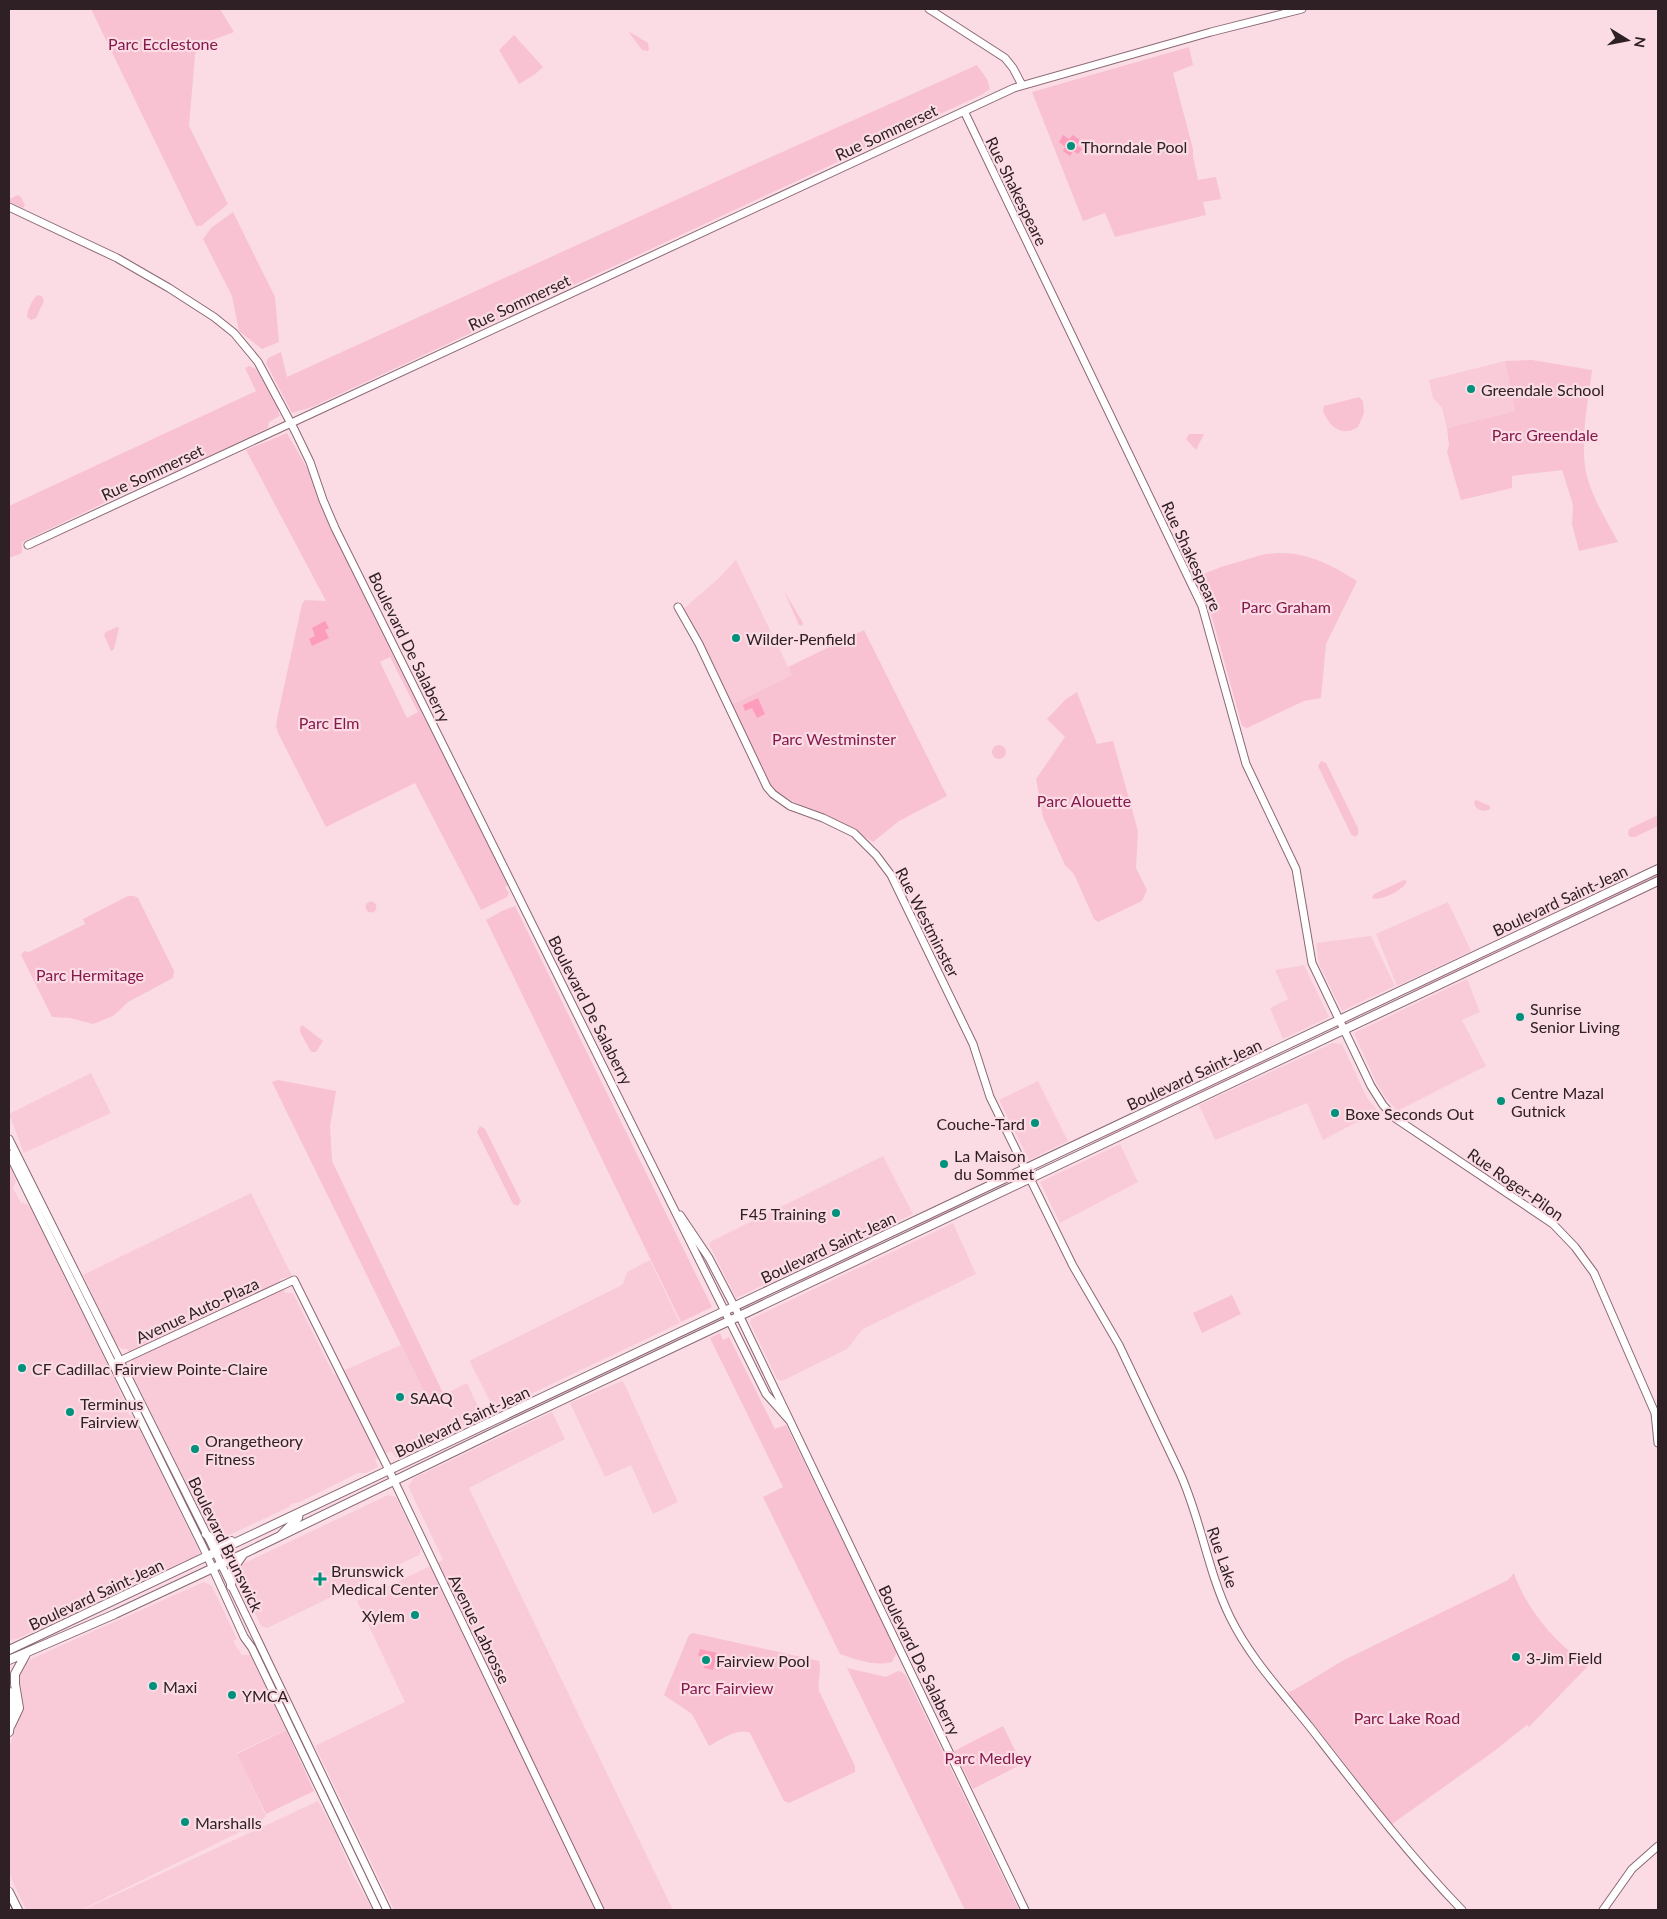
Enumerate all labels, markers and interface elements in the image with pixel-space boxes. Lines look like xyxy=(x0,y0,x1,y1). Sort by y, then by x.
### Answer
north arrow xyxy=(1602,15,1652,65)
park label: Parc Ecclestone xyxy=(108,34,218,53)
text: N xyxy=(1631,36,1650,49)
street label: Rue Sommerset xyxy=(832,100,940,164)
street label: Rue Shakespeare xyxy=(982,133,1052,249)
place label: Thorndale Pool xyxy=(1081,137,1187,156)
marker: Thorndale Pool xyxy=(1065,140,1077,152)
street label: Rue Sommerset xyxy=(465,270,573,334)
place label: Greendale School xyxy=(1481,380,1604,399)
marker: Greendale School xyxy=(1465,383,1477,395)
park label: Parc Greendale xyxy=(1492,425,1598,444)
street label: Rue Sommerset xyxy=(98,440,206,504)
street label: Rue Shakespeare xyxy=(1158,498,1226,614)
street label: Boulevard De Salaberry xyxy=(365,569,455,726)
park label: Parc Graham xyxy=(1241,597,1331,616)
place label: Wilder-Penfield xyxy=(746,629,856,648)
marker: Wilder-Penfield xyxy=(730,632,742,644)
park label: Parc Elm xyxy=(299,713,359,732)
park label: Parc Westminster xyxy=(772,729,896,748)
park label: Parc Alouette xyxy=(1037,791,1131,810)
street label: Boulevard Saint-Jean xyxy=(1490,860,1630,940)
street label: Rue Westminster xyxy=(892,864,964,980)
street label: Boulevard De Salaberry xyxy=(545,932,637,1088)
park label: Parc Hermitage xyxy=(36,965,144,984)
place label: Sunrise Senior Living xyxy=(1530,999,1620,1036)
marker: Sunrise Senior Living xyxy=(1514,1011,1526,1023)
street label: Boulevard Saint-Jean xyxy=(1124,1034,1264,1114)
place label: Centre Mazal Gutnick xyxy=(1511,1083,1604,1120)
marker: Centre Mazal Gutnick xyxy=(1495,1095,1507,1107)
place label: Boxe Seconds Out xyxy=(1345,1104,1474,1123)
marker: Boxe Seconds Out xyxy=(1329,1107,1341,1119)
place label: Couche-Tard xyxy=(936,1114,1025,1133)
marker: Couche-Tard xyxy=(1029,1117,1041,1129)
street label: Rue Roger-Pilon xyxy=(1464,1144,1568,1224)
place label: La Maison du Sommet xyxy=(954,1146,1034,1183)
marker: La Maison du Sommet xyxy=(938,1158,950,1170)
place label: F45 Training xyxy=(740,1204,826,1223)
street label: Boulevard Saint-Jean xyxy=(758,1207,898,1287)
marker: F45 Training xyxy=(830,1207,842,1219)
street label: Avenue Auto-Plaza xyxy=(133,1273,261,1347)
place label: CF Cadillac Fairview Pointe-Claire xyxy=(32,1359,268,1378)
marker: CF Cadillac Fairview Pointe-Claire xyxy=(16,1362,28,1374)
street label: Boulevard Saint-Jean xyxy=(392,1381,532,1461)
place label: SAAQ xyxy=(410,1388,453,1407)
marker: SAAQ xyxy=(394,1391,406,1403)
place label: Terminus Fairview xyxy=(80,1394,144,1431)
marker: Terminus Fairview xyxy=(64,1406,76,1418)
place label: Orangetheory Fitness xyxy=(205,1431,304,1468)
marker: Orangetheory Fitness xyxy=(189,1443,201,1455)
street label: Boulevard Brunswick xyxy=(185,1473,267,1615)
street label: Rue Lake xyxy=(1204,1524,1242,1590)
street label: Boulevard Saint-Jean xyxy=(26,1554,166,1634)
place label: Brunswick Medical Center xyxy=(331,1561,438,1598)
street label: Avenue Labrosse xyxy=(445,1571,515,1687)
marker: Brunswick Medical Center xyxy=(313,1572,327,1586)
street label: Boulevard De Salaberry xyxy=(875,1582,965,1739)
place label: Xylem xyxy=(362,1606,405,1625)
marker: Xylem xyxy=(409,1609,421,1621)
place label: 3-Jim Field xyxy=(1526,1648,1602,1667)
place label: Fairview Pool xyxy=(716,1651,809,1670)
marker: 3-Jim Field xyxy=(1510,1651,1522,1663)
marker: Fairview Pool xyxy=(700,1654,712,1666)
place label: Maxi xyxy=(163,1677,197,1696)
park label: Parc Fairview xyxy=(680,1678,774,1697)
marker: Maxi xyxy=(147,1680,159,1692)
place label: YMCA xyxy=(242,1686,289,1705)
marker: YMCA xyxy=(226,1689,238,1701)
park label: Parc Lake Road xyxy=(1354,1708,1460,1727)
park label: Parc Medley xyxy=(945,1748,1032,1767)
place label: Marshalls xyxy=(195,1813,262,1832)
marker: Marshalls xyxy=(179,1816,191,1828)

